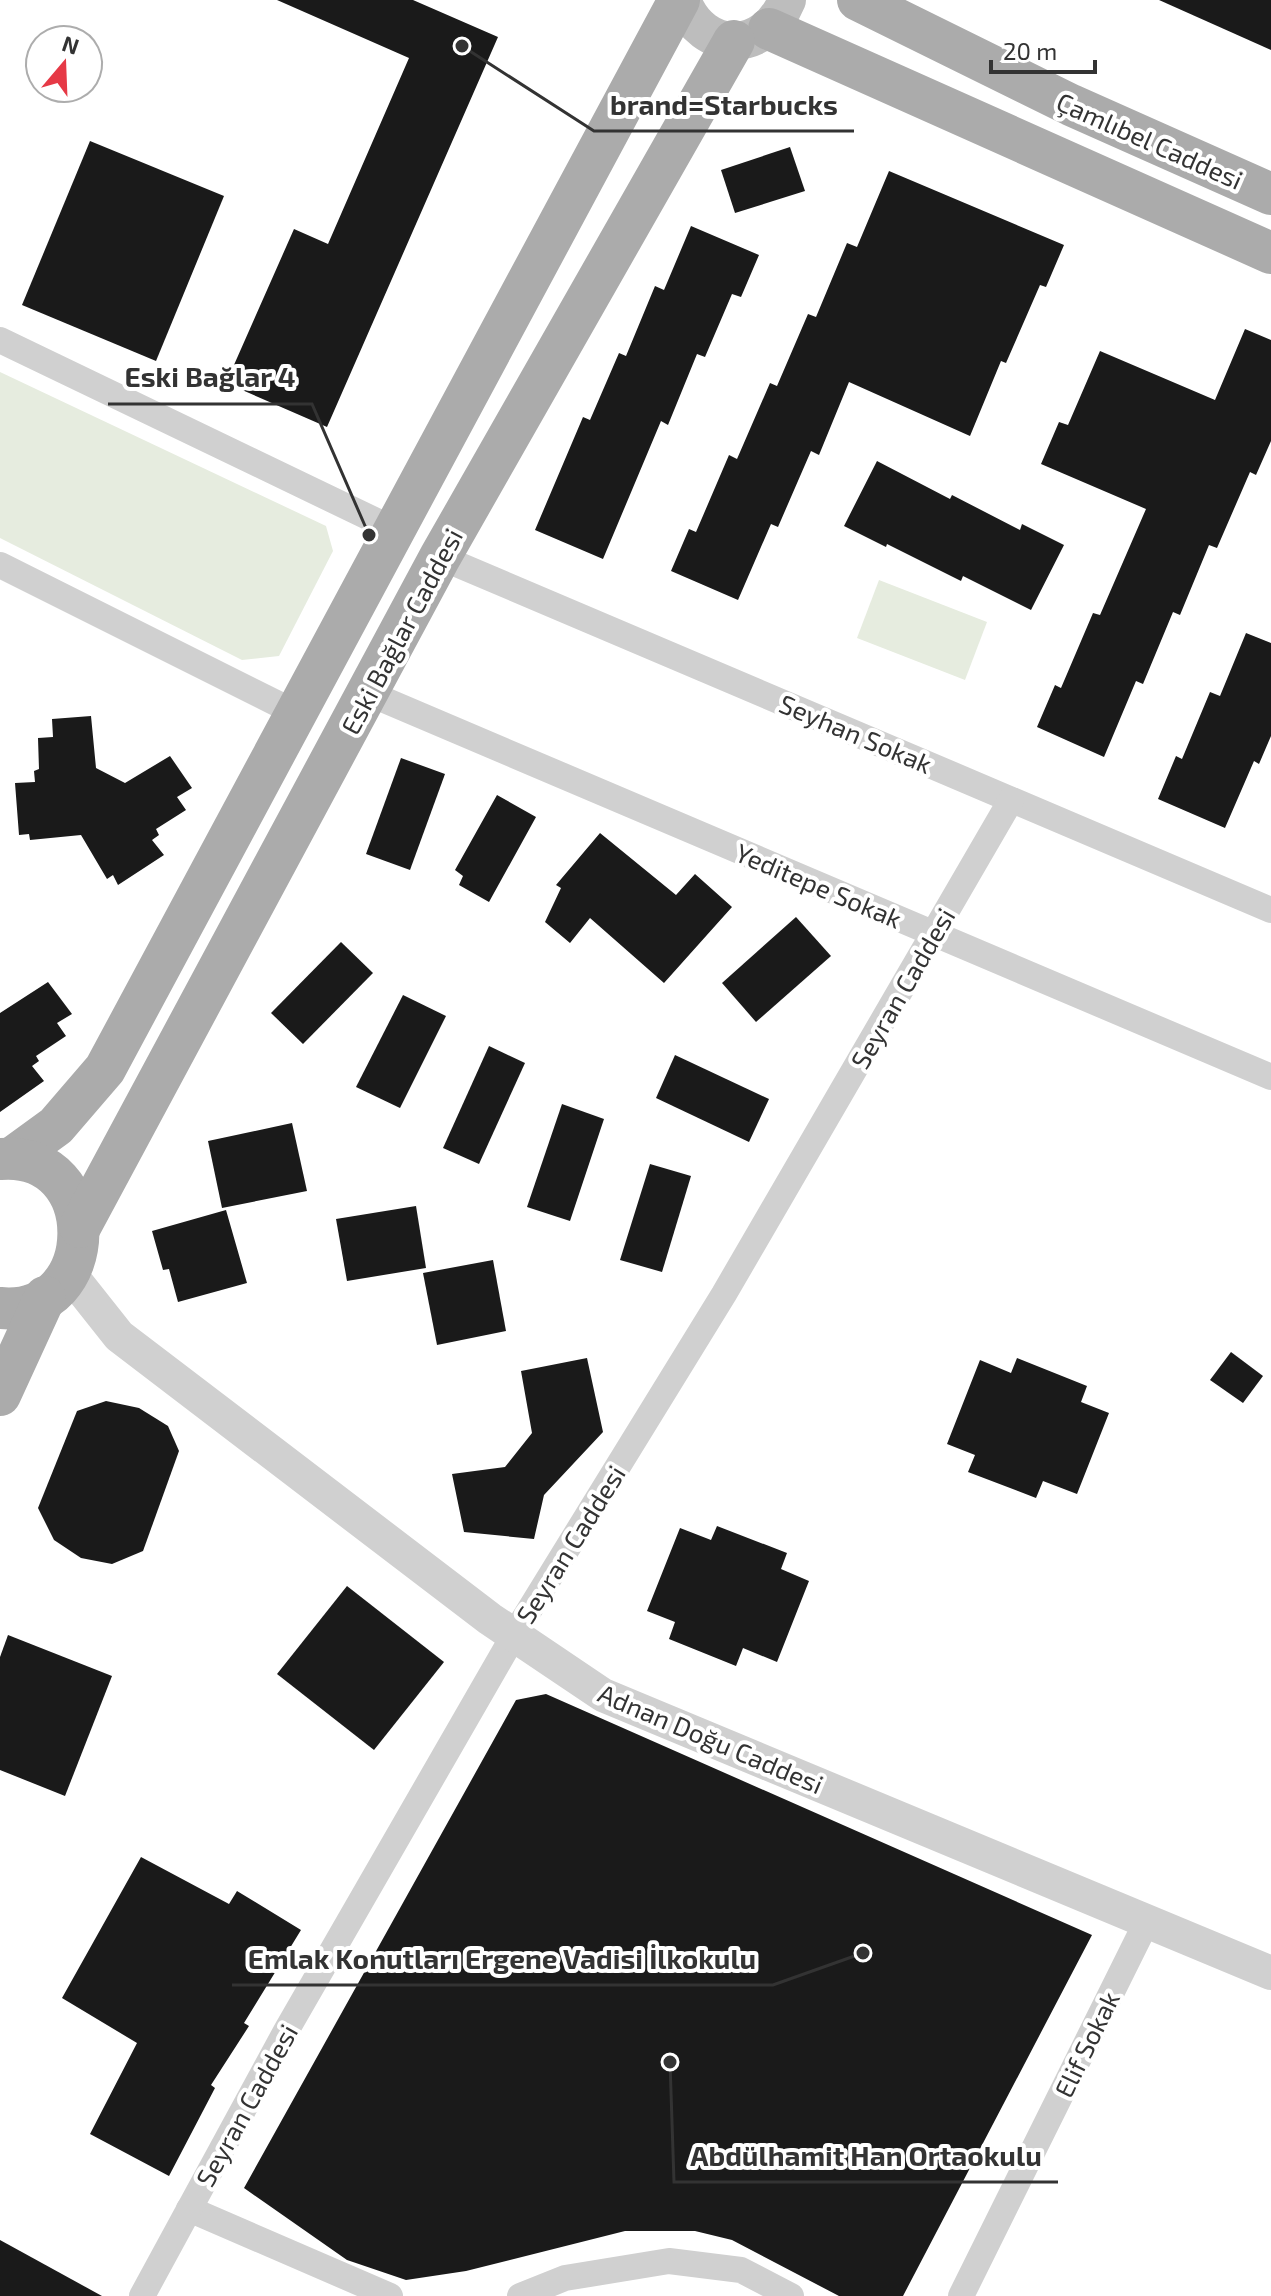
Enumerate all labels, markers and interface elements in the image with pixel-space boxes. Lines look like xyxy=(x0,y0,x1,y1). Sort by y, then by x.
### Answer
north arrow xyxy=(24,24,104,104)
scale bar xyxy=(991,24,1095,74)
text: N xyxy=(59,29,83,59)
text: 20 m xyxy=(1003,36,1057,65)
callout: brand=Starbucks xyxy=(594,79,854,131)
street label: Çamlıbel Caddesi xyxy=(1051,85,1248,197)
text: brand=Starbucks xyxy=(610,87,838,121)
callout: Eski Bağlar 4 xyxy=(108,352,312,404)
text: Eski Bağlar 4 xyxy=(124,359,296,393)
street label: Eski Bağlar Caddesi xyxy=(334,523,468,739)
street label: Seyhan Sokak xyxy=(775,687,937,779)
street label: Yeditepe Sokak xyxy=(731,836,907,934)
street label: Seyran Caddesi xyxy=(843,902,961,1074)
street label: Seyran Caddesi xyxy=(509,1459,631,1629)
street label: Adnan Doğu Caddesi xyxy=(594,1677,828,1799)
callout: Emlak Konutları Ergene Vadisi İlkokulu xyxy=(232,1933,773,1985)
text: Emlak Konutları Ergene Vadisi İlkokulu xyxy=(248,1941,756,1975)
street label: Elif Sokak xyxy=(1047,1986,1125,2102)
street label: Seyran Caddesi xyxy=(189,2019,303,2191)
callout: Abdülhamit Han Ortaokulu xyxy=(674,2130,1058,2182)
text: Abdülhamit Han Ortaokulu xyxy=(690,2138,1042,2172)

